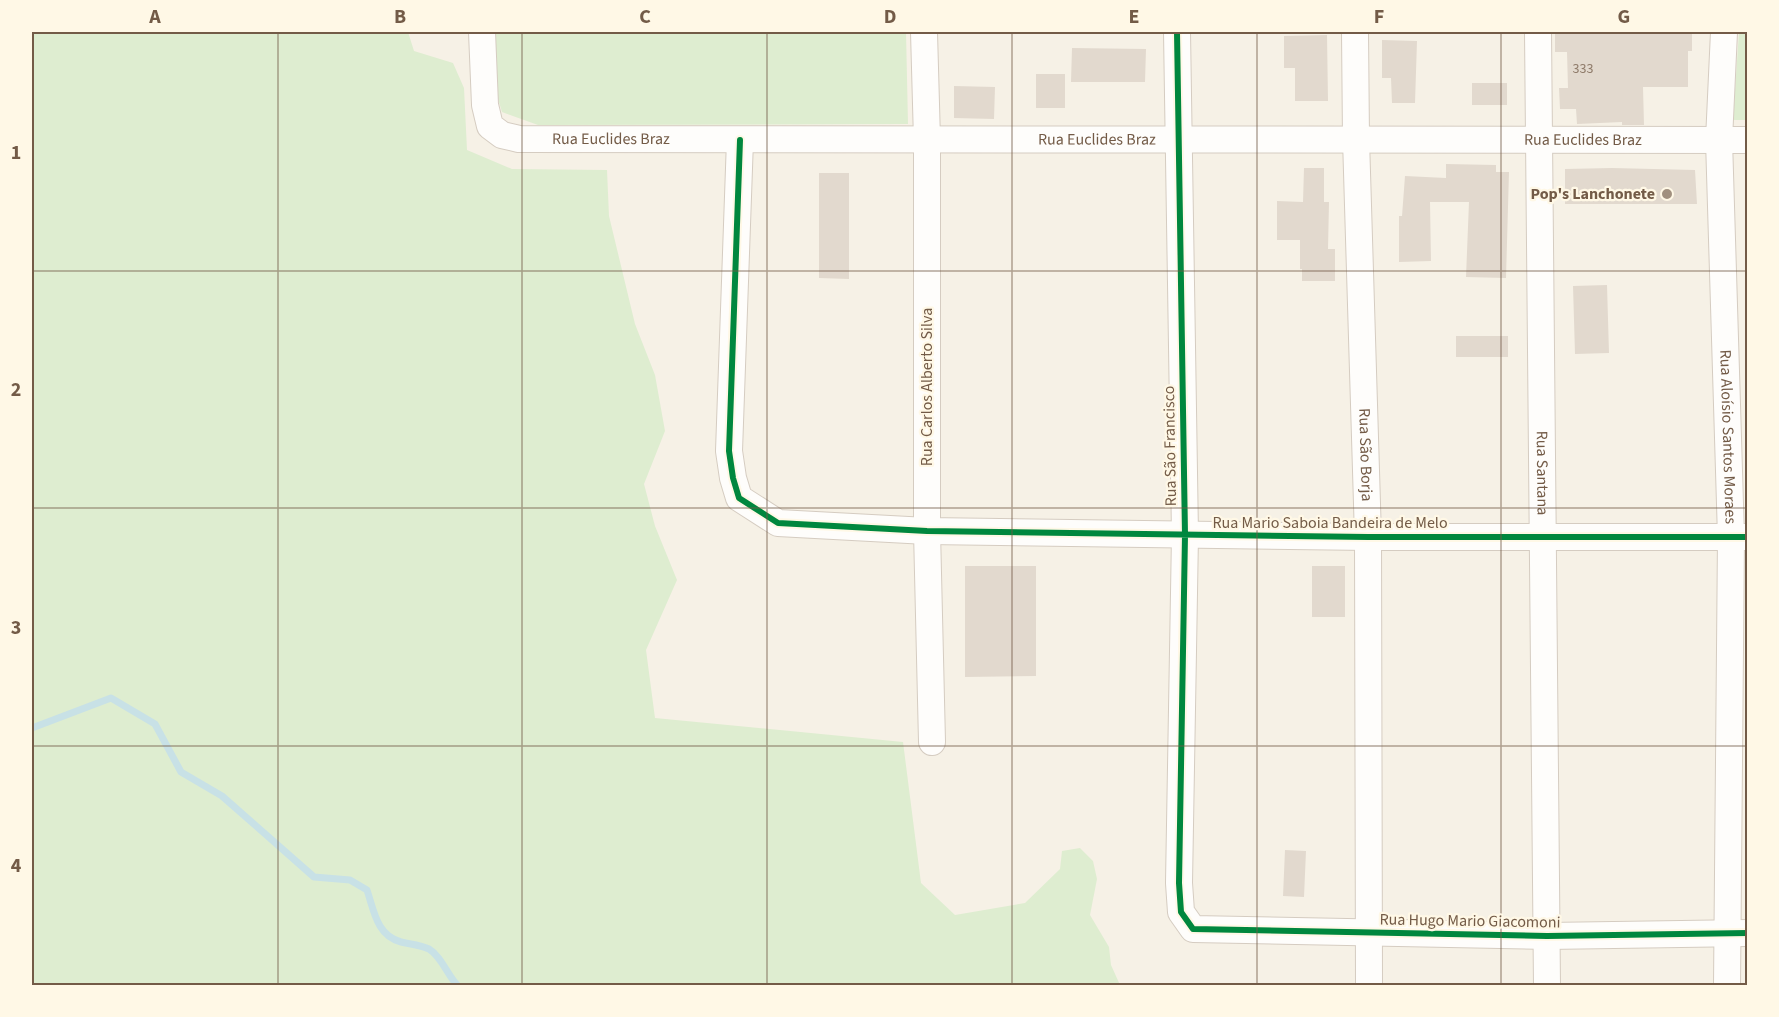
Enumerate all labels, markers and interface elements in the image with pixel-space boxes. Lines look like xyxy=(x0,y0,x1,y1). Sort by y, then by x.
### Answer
text: A xyxy=(148,3,161,31)
text: B xyxy=(394,3,406,31)
text: C xyxy=(639,3,651,31)
text: D xyxy=(884,3,896,31)
text: E xyxy=(1129,3,1139,31)
text: F xyxy=(1374,3,1384,31)
text: G xyxy=(1618,3,1630,31)
house number: 333 xyxy=(1573,59,1593,79)
street label: Rua Euclides Braz xyxy=(552,128,670,150)
street label: Rua Euclides Braz xyxy=(1038,128,1156,151)
street label: Rua Euclides Braz xyxy=(1524,129,1642,151)
text: 1 xyxy=(11,139,21,167)
place label: Pop's Lanchonete xyxy=(1530,183,1655,205)
marker: Pop's Lanchonete xyxy=(1660,187,1674,201)
street label: Rua Carlos Alberto Silva xyxy=(916,308,938,466)
street label: Rua Aloísio Santos Moraes xyxy=(1714,349,1742,525)
text: 2 xyxy=(11,376,21,404)
street label: Rua São Francisco xyxy=(1158,385,1182,507)
street label: Rua São Borja xyxy=(1353,408,1378,502)
street label: Rua Santana xyxy=(1531,431,1554,515)
street label: Rua Mario Saboia Bandeira de Melo xyxy=(1212,512,1448,534)
text: 3 xyxy=(11,614,21,642)
text: 4 xyxy=(11,852,22,880)
street label: Rua Hugo Mario Giacomoni xyxy=(1379,908,1561,934)

